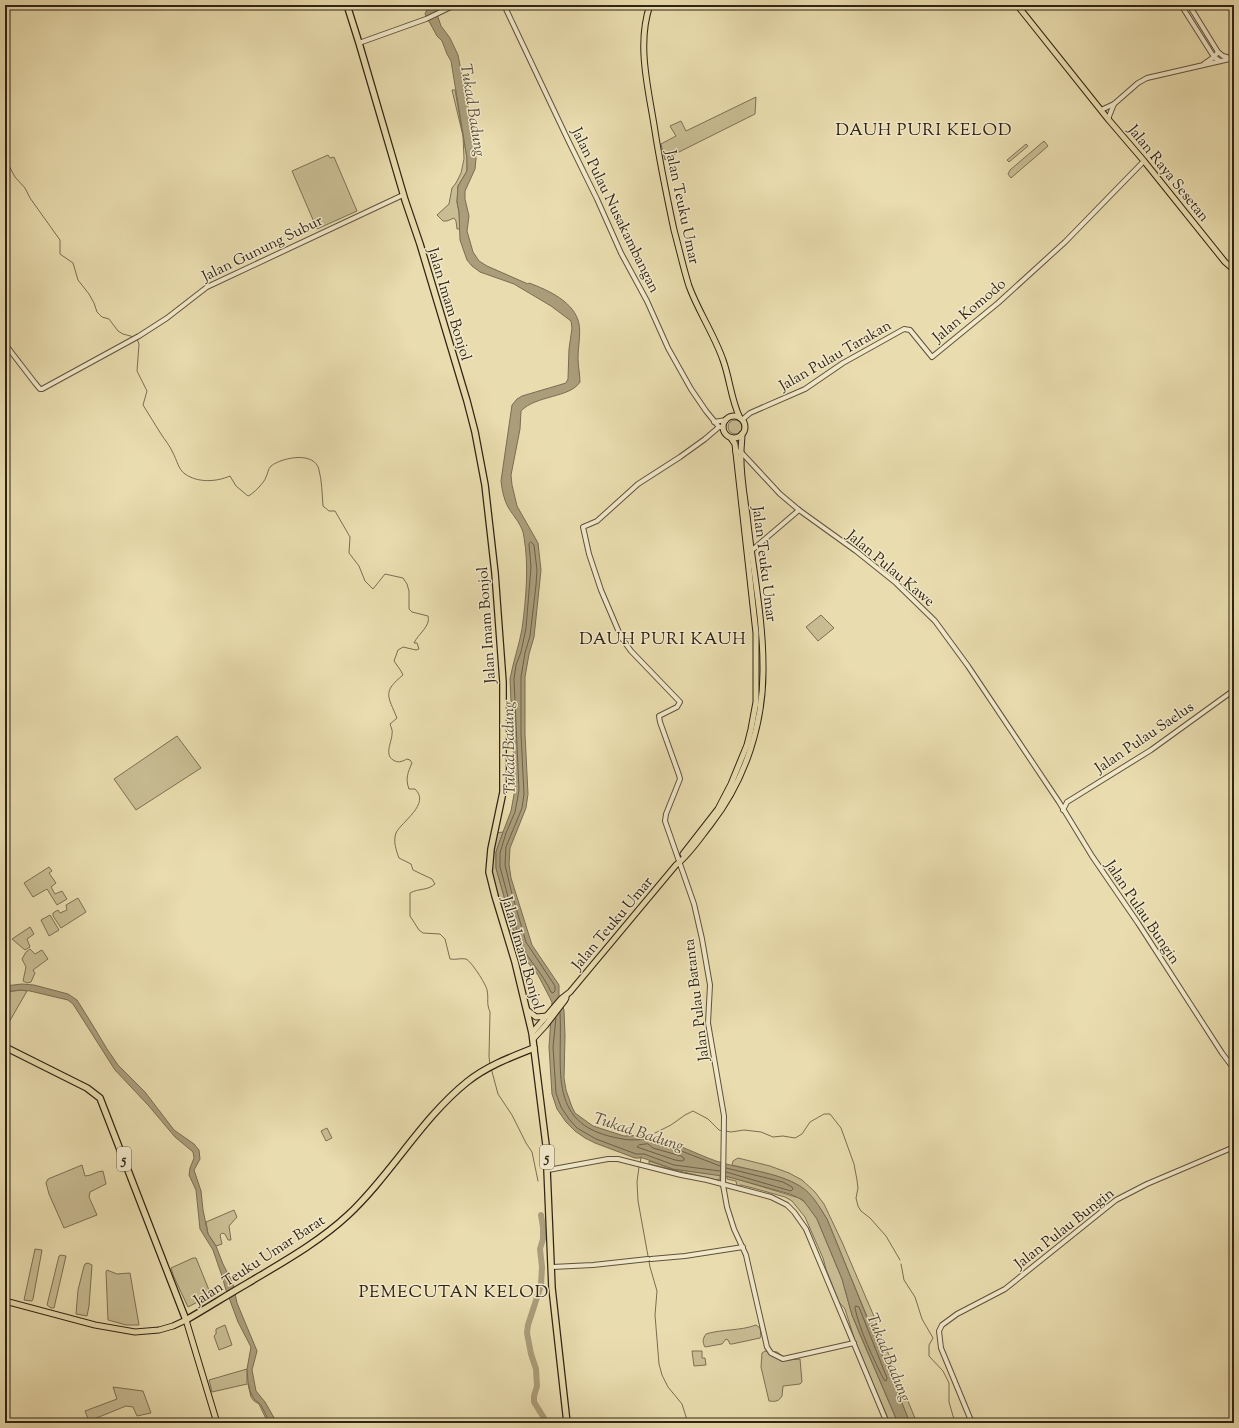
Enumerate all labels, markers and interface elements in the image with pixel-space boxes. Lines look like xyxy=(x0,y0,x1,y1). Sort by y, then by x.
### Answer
water label: Tukad Badung xyxy=(453,62,490,159)
district label: DAUH PURI KELOD xyxy=(836,119,1013,143)
street label: Jalan Raya Sesetan xyxy=(1122,120,1214,227)
street label: Jalan Pulau Nusakambangan xyxy=(565,124,664,297)
street label: Jalan Teuku Umar xyxy=(659,147,704,267)
street label: Jalan Gunung Subur xyxy=(198,211,327,288)
street label: Jalan Imam Bonjol xyxy=(421,244,476,363)
street label: Jalan Komodo xyxy=(928,274,1011,349)
street label: Jalan Pulau Tarakan xyxy=(775,316,896,398)
street label: Jalan Teuku Umar xyxy=(746,504,781,623)
street label: Jalan Pulau Kawe xyxy=(841,525,939,612)
street label: Jalan Imam Bonjol xyxy=(473,566,502,685)
district label: DAUH PURI KAUH xyxy=(579,628,747,652)
street label: Jalan Pulau Saelus xyxy=(1090,697,1199,780)
water label: Tukad Badung xyxy=(498,701,523,795)
street label: Jalan Pulau Bungin xyxy=(1099,856,1184,969)
street label: Jalan Teuku Umar xyxy=(567,873,659,976)
street label: Jalan Imam Bonjol xyxy=(495,893,548,1013)
street label: Jalan Pulau Batanta xyxy=(680,937,716,1063)
water label: Tukad Badung xyxy=(590,1108,687,1159)
road number: 5 xyxy=(540,1145,554,1169)
road number: 5 xyxy=(117,1147,131,1171)
street label: Jalan Pulau Bungin xyxy=(1010,1183,1119,1275)
street label: Jalan Teuku Umar Barat xyxy=(189,1211,330,1312)
district label: PEMECUTAN KELOD xyxy=(359,1281,549,1305)
water label: Tukad Badung xyxy=(859,1310,916,1406)

